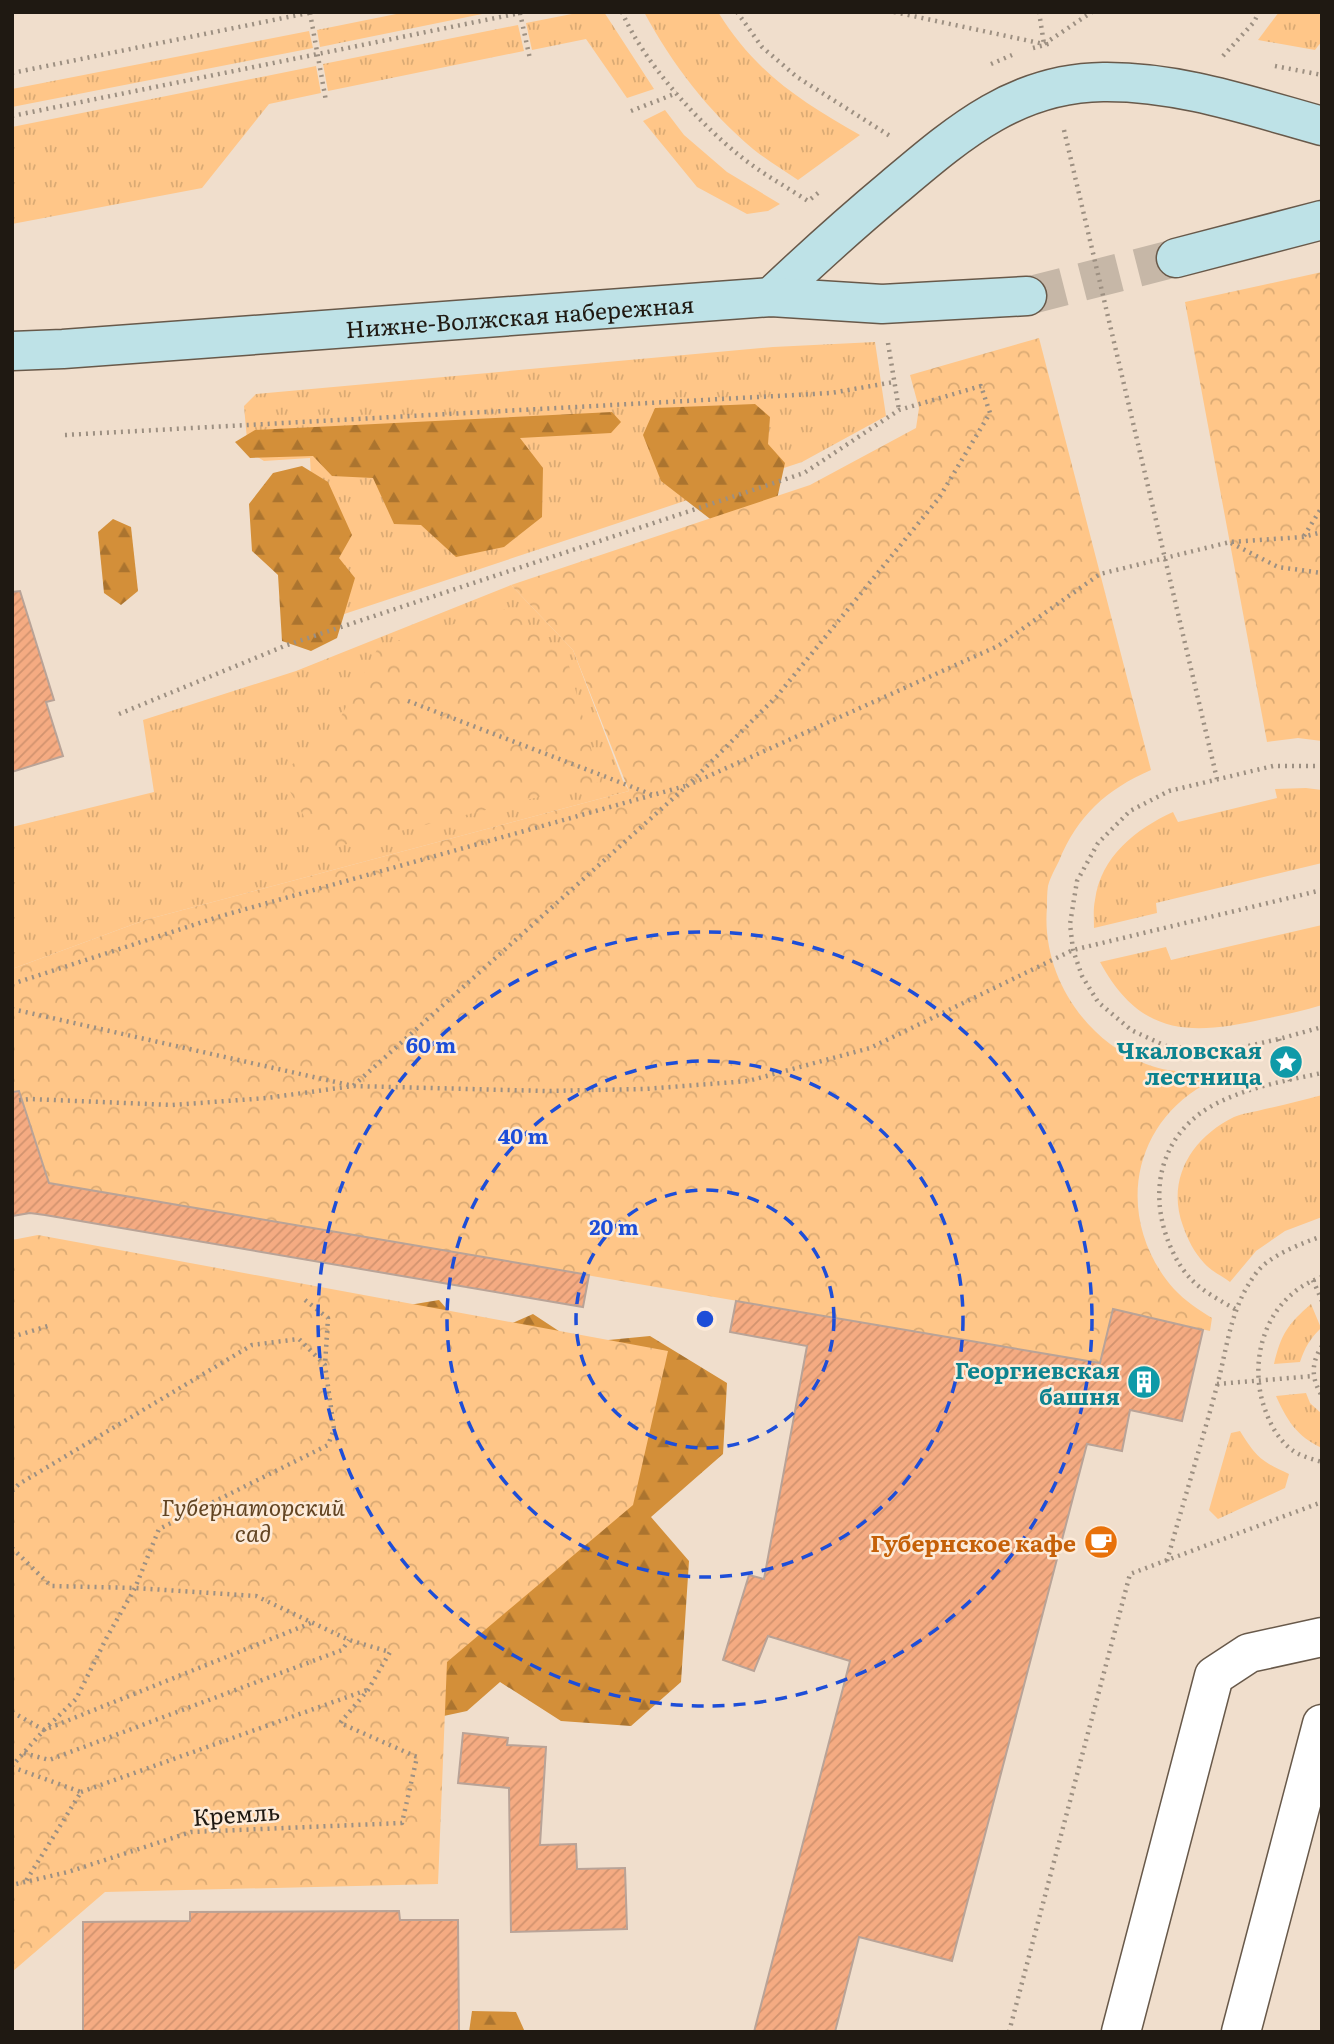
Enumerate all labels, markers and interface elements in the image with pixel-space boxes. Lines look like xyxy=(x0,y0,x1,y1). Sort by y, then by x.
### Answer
street label: Нижне-Волжская набережная xyxy=(344,286,695,345)
text: 60 m xyxy=(406,1028,456,1059)
place label: Чкаловская лестница xyxy=(1117,1032,1263,1092)
place icon: Чкаловская лестница xyxy=(1267,1043,1305,1081)
text: 40 m xyxy=(498,1119,548,1150)
text: 20 m xyxy=(589,1210,639,1241)
centre of rings xyxy=(693,1307,717,1331)
place label: Георгиевская башня xyxy=(955,1352,1120,1412)
building icon: Георгиевская башня xyxy=(1125,1363,1163,1401)
park label: Губернаторский сад xyxy=(161,1489,345,1549)
cafe icon: Губернское кафе xyxy=(1082,1523,1120,1561)
place label: Губернское кафе xyxy=(870,1525,1076,1559)
street label: Кремль xyxy=(191,1793,281,1833)

